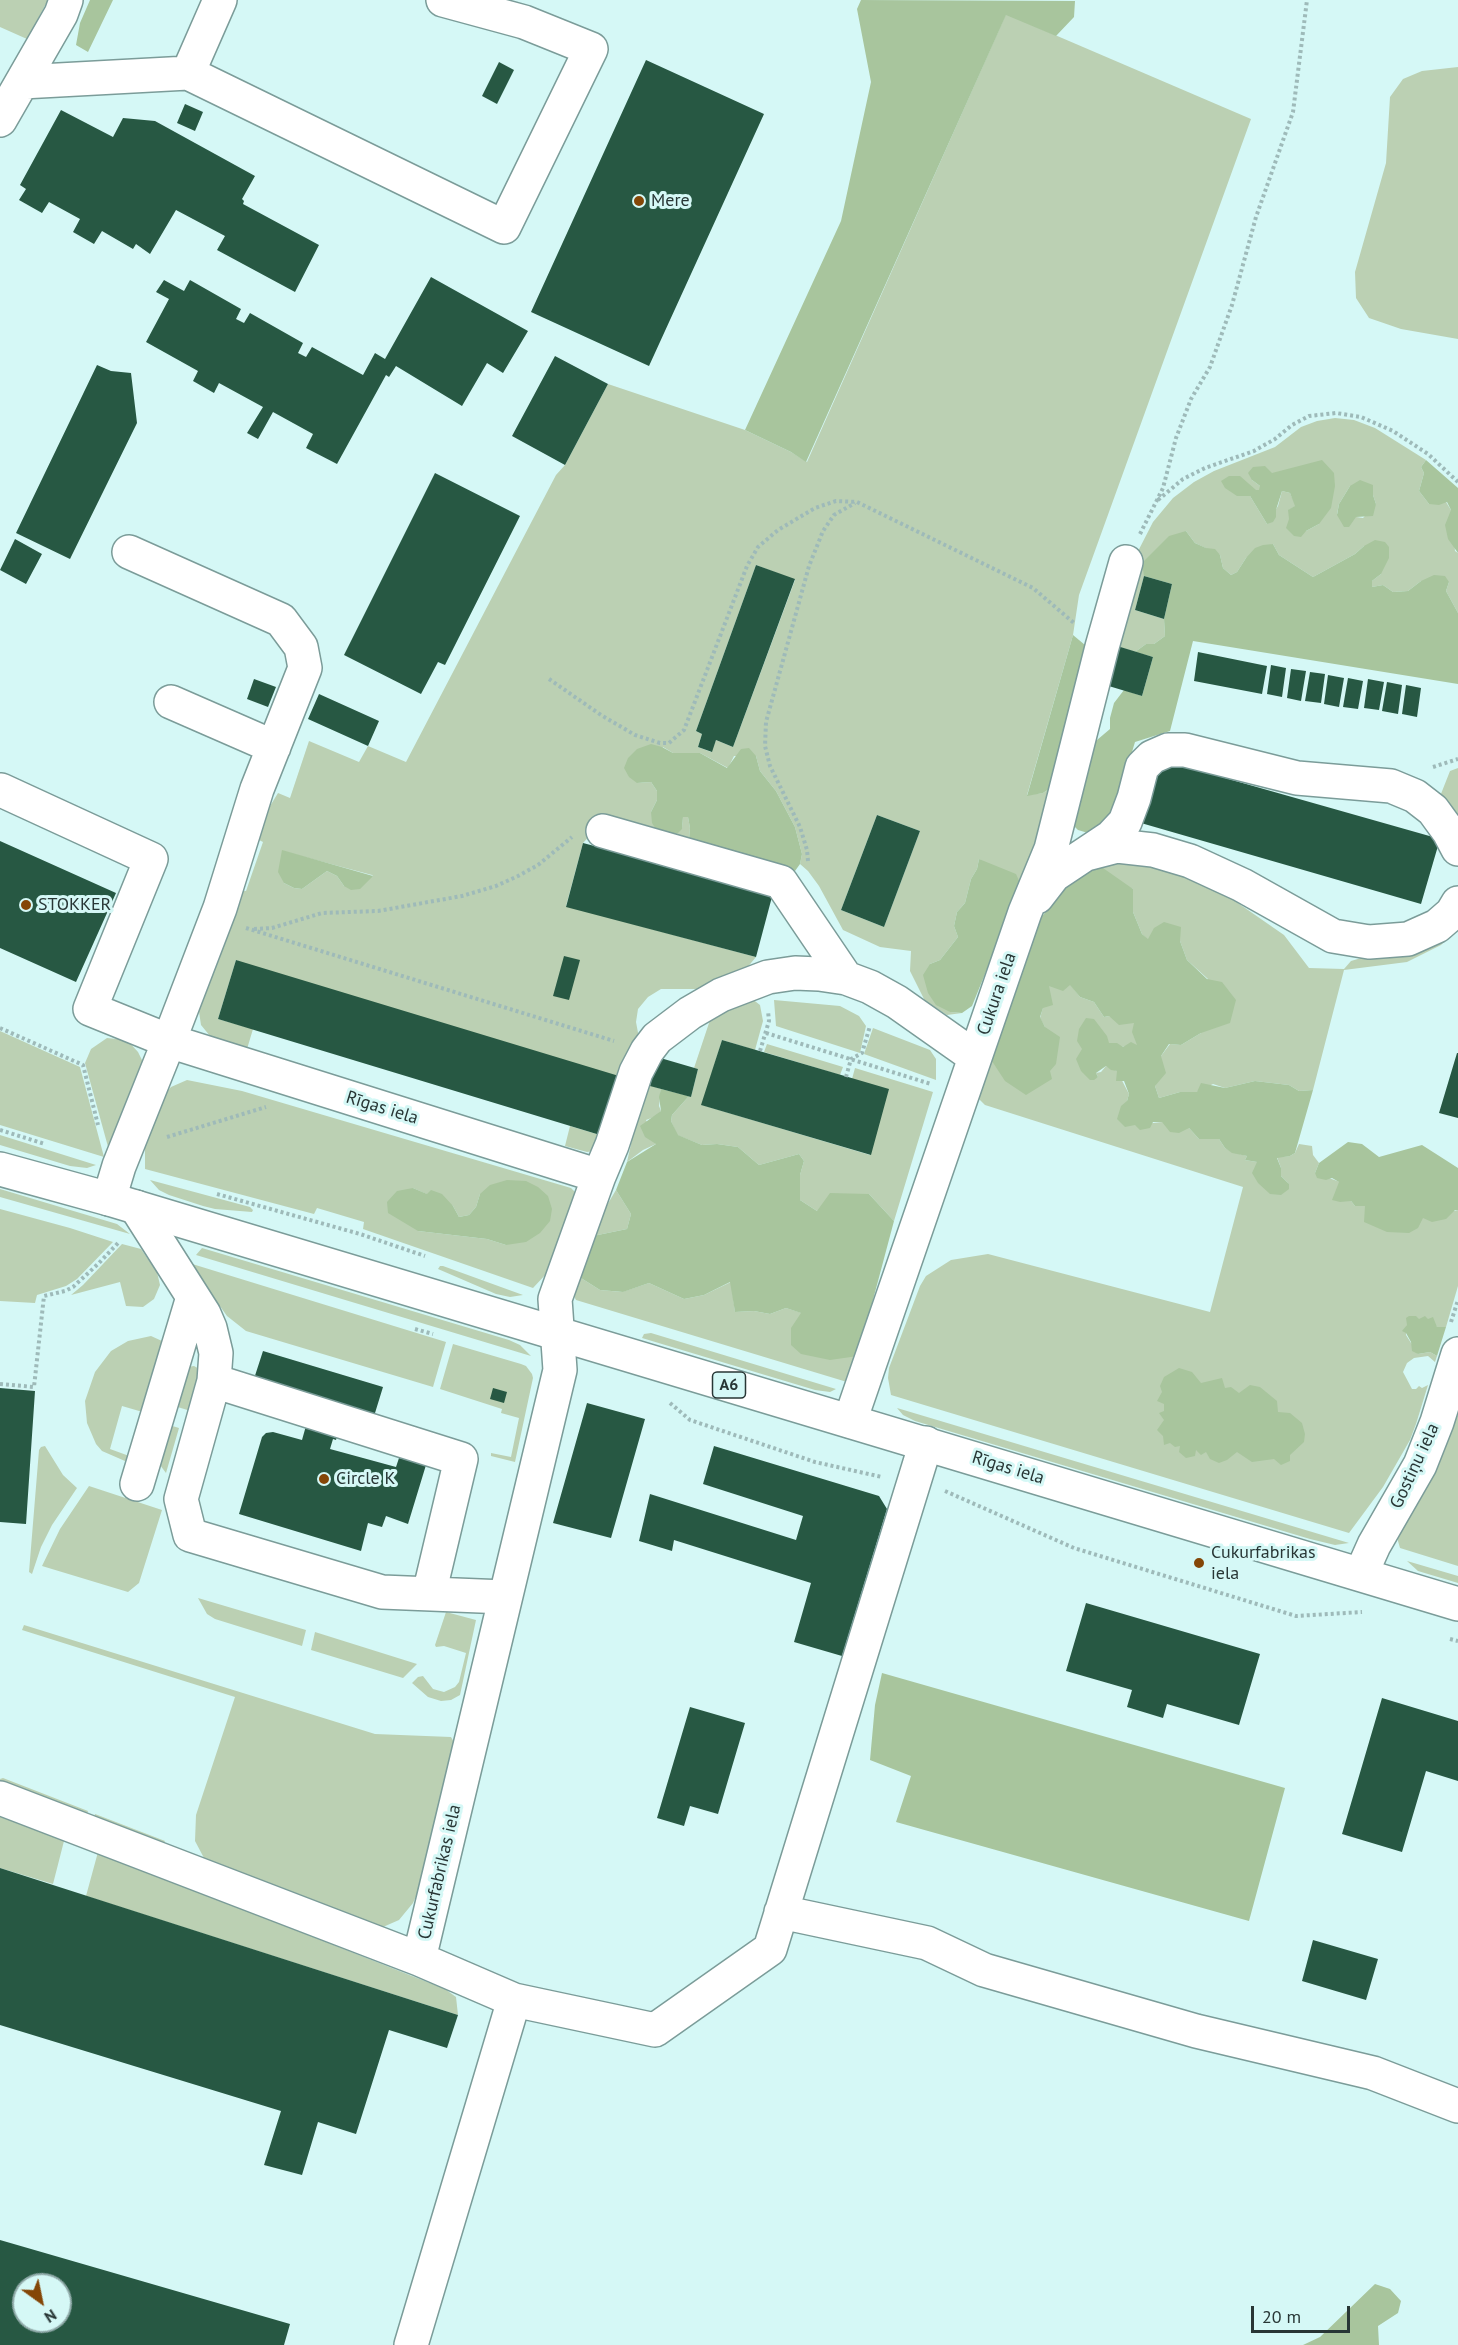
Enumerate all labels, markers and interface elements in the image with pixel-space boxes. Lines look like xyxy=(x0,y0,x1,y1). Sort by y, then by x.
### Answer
place label: Mere xyxy=(651,190,690,212)
marker: Mere xyxy=(632,194,646,208)
place label: STOKKER xyxy=(38,894,111,916)
marker: STOKKER xyxy=(19,898,33,912)
street label: Cukura iela xyxy=(973,950,1021,1038)
street label: Rīgas iela xyxy=(343,1087,421,1129)
road number: A6 xyxy=(712,1372,746,1398)
street label: Gostiņu iela xyxy=(1386,1420,1444,1512)
street label: Rīgas iela xyxy=(969,1447,1047,1489)
place label: Circle K xyxy=(336,1468,396,1490)
marker: Circle K xyxy=(317,1472,331,1486)
place label: Cukurfabrikas iela xyxy=(1211,1542,1316,1584)
marker: Cukurfabrikas iela xyxy=(1192,1556,1206,1570)
street label: Cukurfabrikas iela xyxy=(414,1803,466,1941)
north arrow xyxy=(12,2273,72,2333)
scale bar xyxy=(1254,2294,1353,2332)
text: N xyxy=(41,2305,61,2328)
text: 20 m xyxy=(1262,2305,1301,2328)

